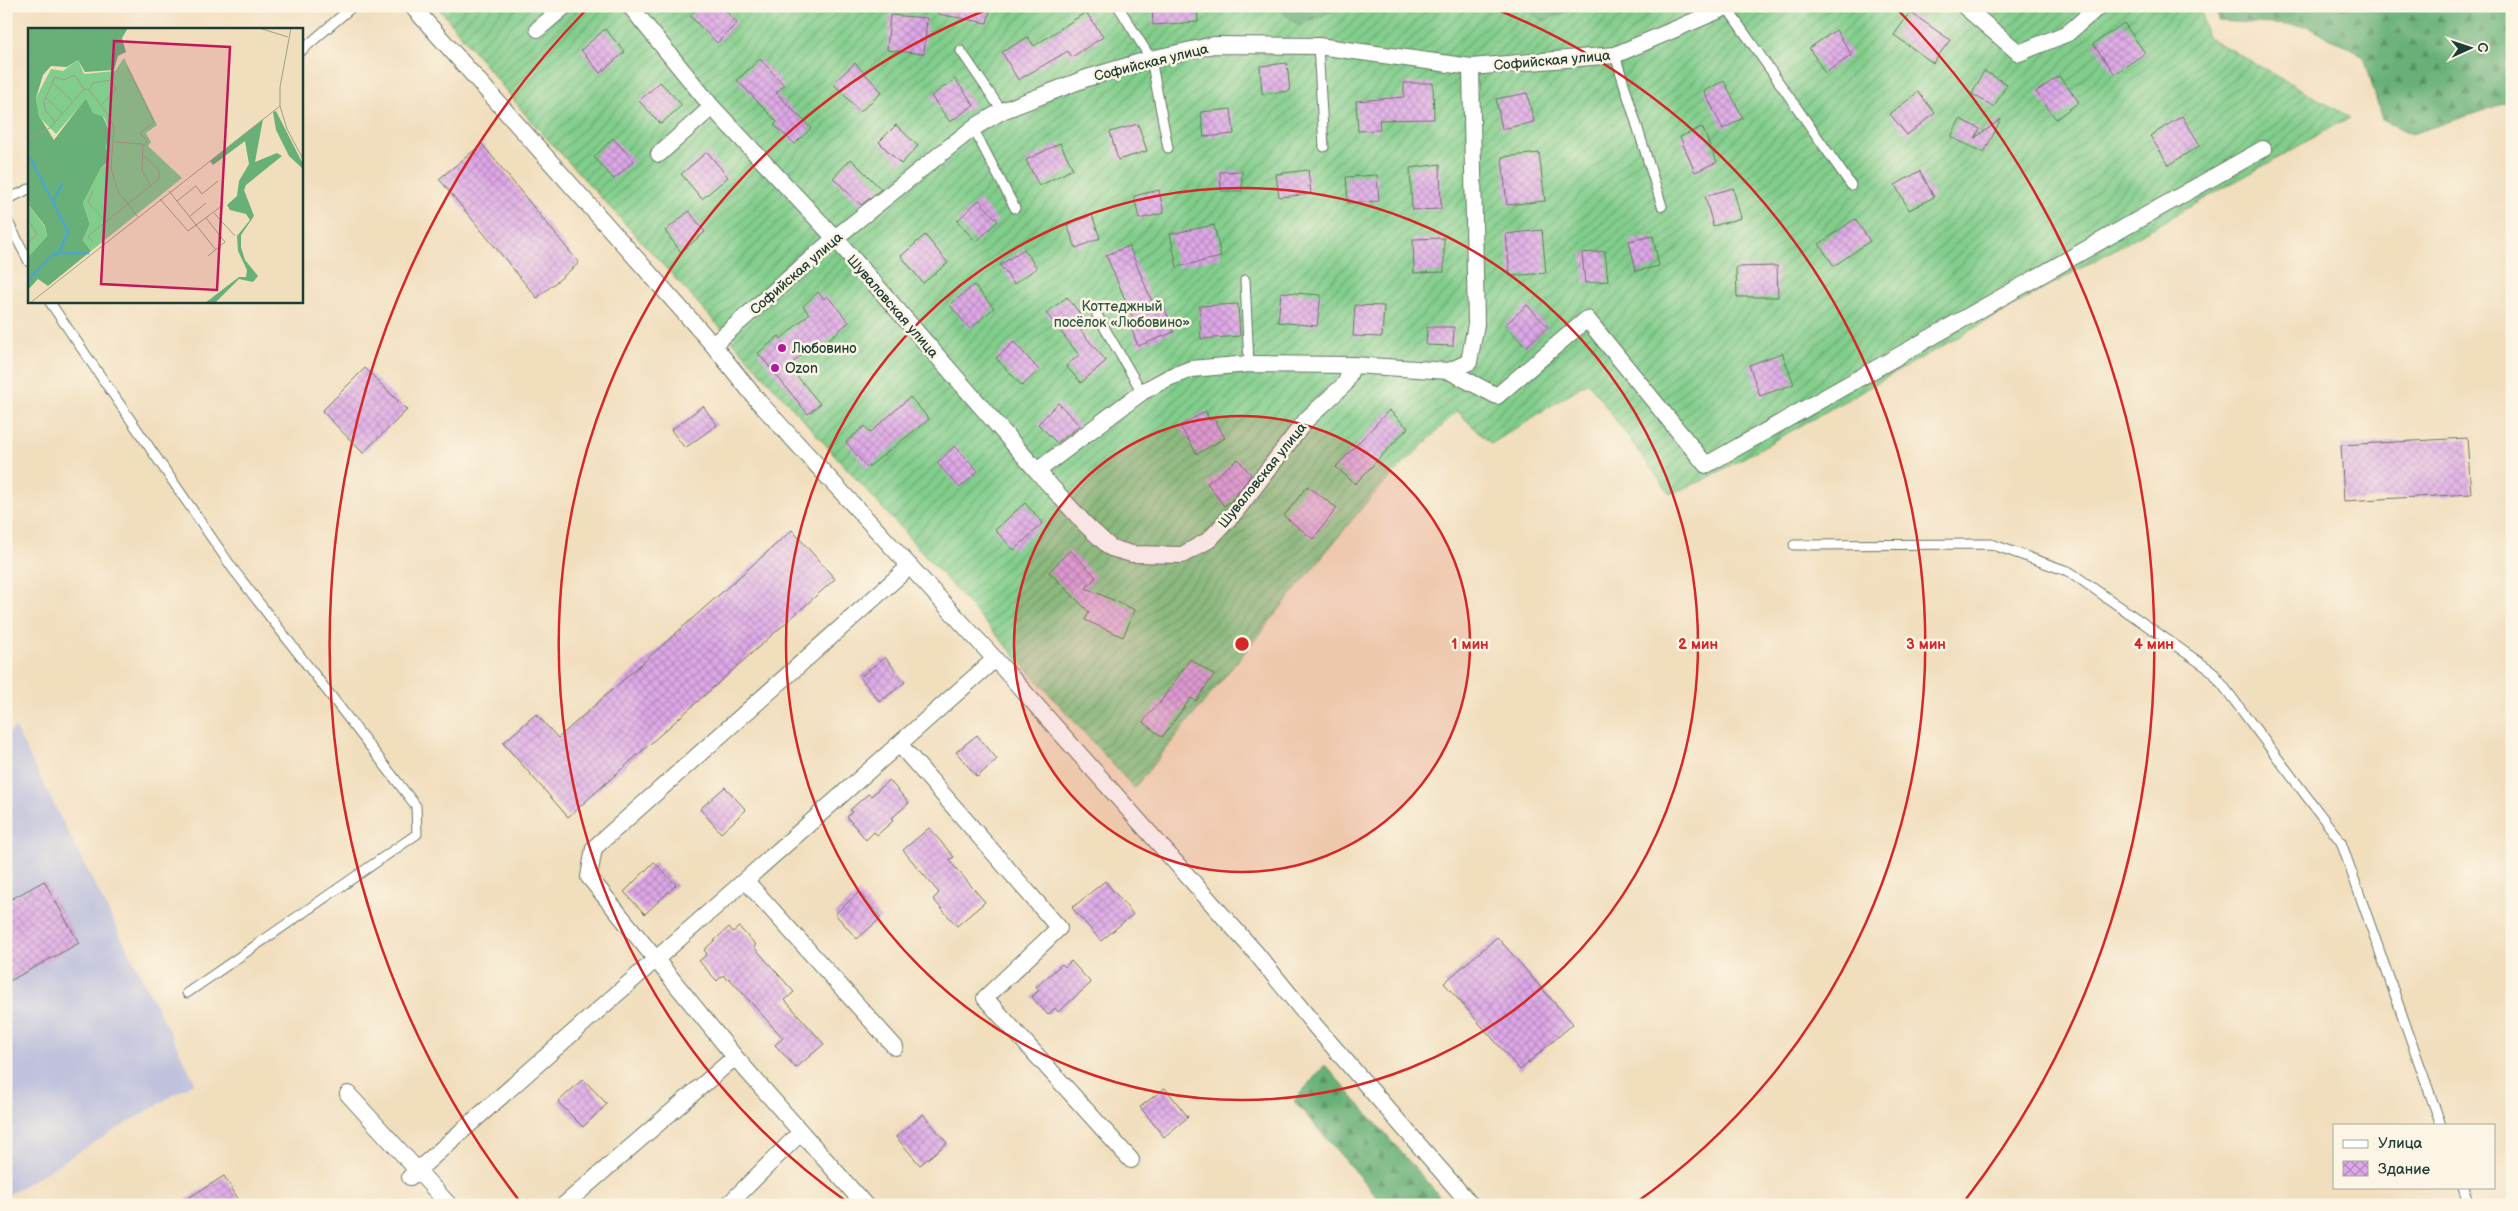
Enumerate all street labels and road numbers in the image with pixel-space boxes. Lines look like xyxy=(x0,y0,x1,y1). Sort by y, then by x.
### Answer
street label: Софийская улица xyxy=(1092,40,1211,85)
street label: Софийская улица xyxy=(1493,47,1612,74)
street label: Софийская улица xyxy=(747,228,847,318)
street label: Шуваловская улица xyxy=(843,251,942,362)
street label: Шуваловская улица xyxy=(1215,419,1311,532)

